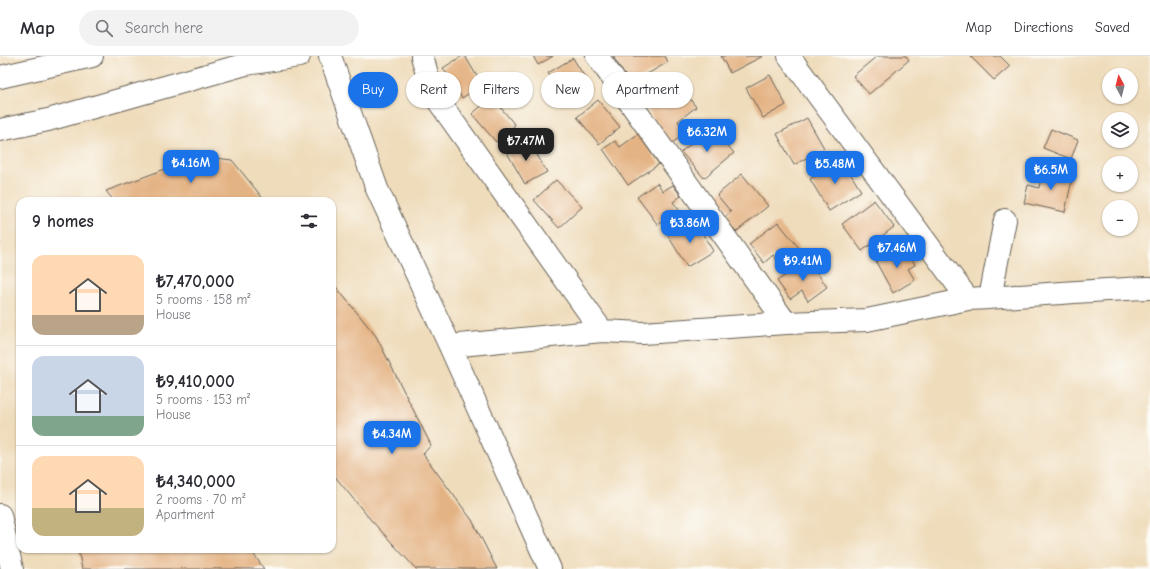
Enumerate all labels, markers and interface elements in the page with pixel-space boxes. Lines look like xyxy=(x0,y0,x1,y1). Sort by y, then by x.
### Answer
search box xyxy=(79,10,359,46)
text: Map xyxy=(20,17,55,39)
icon: search xyxy=(93,17,115,39)
text: Search here xyxy=(125,19,203,37)
text: Map xyxy=(965,19,992,36)
text: Directions xyxy=(1014,19,1073,36)
text: Saved xyxy=(1095,19,1130,36)
north arrow xyxy=(1102,68,1138,104)
map controls xyxy=(1102,68,1138,236)
chip: Buy xyxy=(348,72,398,108)
chip: Rent xyxy=(406,72,461,108)
chip: Filters xyxy=(469,72,533,108)
chip: New xyxy=(541,72,594,108)
chip: Apartment xyxy=(602,72,693,108)
button: layers xyxy=(1102,112,1138,148)
pin: ₺6.32M xyxy=(674,119,740,153)
text: ₺6.32M xyxy=(687,124,727,139)
pin: ₺7.47M xyxy=(493,128,559,162)
text: ₺7.47M xyxy=(507,133,545,148)
pin: ₺4.16M xyxy=(158,150,224,184)
pin: ₺5.48M xyxy=(802,151,868,185)
text: ₺4.16M xyxy=(172,155,210,170)
text: ₺5.48M xyxy=(815,156,855,171)
button: + xyxy=(1102,156,1138,192)
pin: ₺6.5M xyxy=(1023,157,1079,191)
text: ₺6.5M xyxy=(1034,162,1068,177)
button: − xyxy=(1102,200,1138,236)
icon: filters xyxy=(298,210,320,232)
pin: ₺3.86M xyxy=(657,210,723,244)
text: 9 homes xyxy=(32,212,94,231)
text: ₺3.86M xyxy=(670,215,710,230)
pin: ₺7.46M xyxy=(864,235,930,269)
text: ₺7.46M xyxy=(877,240,917,255)
pin: ₺9.41M xyxy=(770,248,836,282)
text: ₺9.41M xyxy=(784,253,822,268)
icon: home xyxy=(64,271,112,319)
text: ₺7,470,000 xyxy=(156,272,234,291)
text: 5 rooms · 158 m² xyxy=(156,292,250,307)
text: House xyxy=(156,307,191,322)
icon: home xyxy=(64,372,112,420)
text: ₺9,410,000 xyxy=(156,372,235,391)
text: 5 rooms · 153 m² xyxy=(156,392,250,407)
text: House xyxy=(156,407,191,422)
pin: ₺4.34M xyxy=(359,421,425,455)
text: ₺4.34M xyxy=(373,426,411,441)
icon: home xyxy=(64,472,112,520)
text: ₺4,340,000 xyxy=(156,472,235,491)
text: 2 rooms · 70 m² xyxy=(156,492,245,507)
text: Apartment xyxy=(156,507,214,522)

